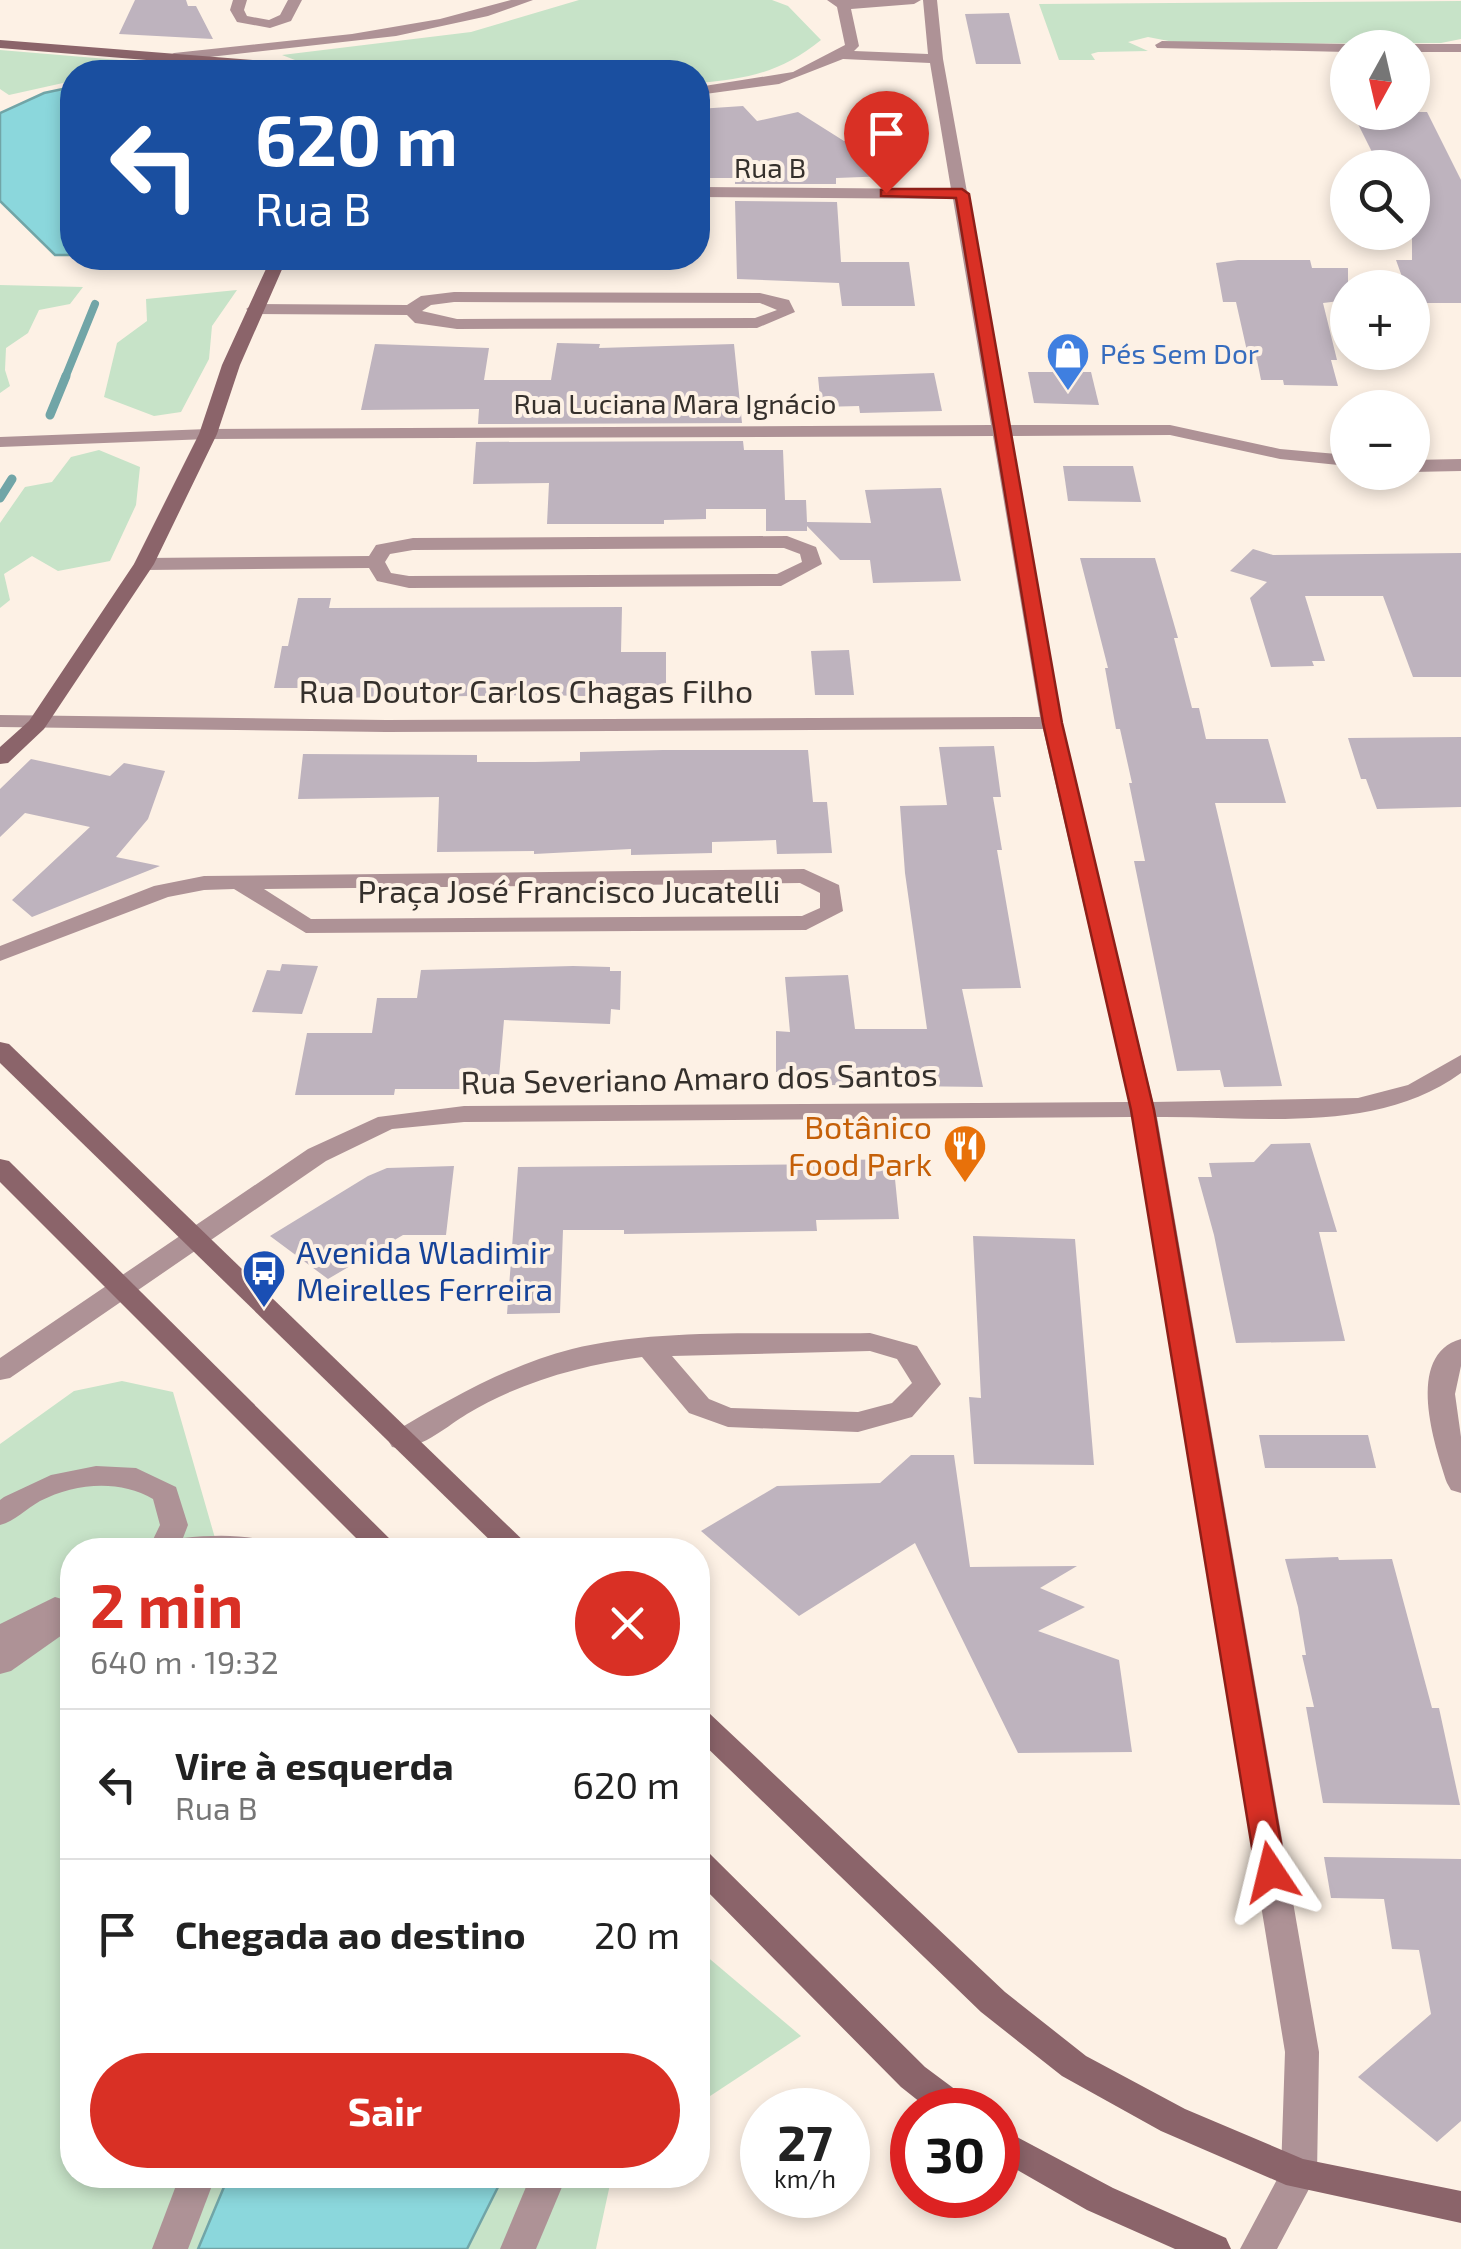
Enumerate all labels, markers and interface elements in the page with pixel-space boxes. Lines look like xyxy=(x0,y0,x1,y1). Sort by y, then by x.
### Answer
north arrow xyxy=(1330,30,1430,130)
map controls xyxy=(1330,30,1430,490)
pin xyxy=(844,91,929,194)
text: 620 m xyxy=(255,96,458,180)
icon: left xyxy=(90,100,220,230)
icon: arrive xyxy=(859,106,914,161)
street label: Rua B xyxy=(734,150,806,184)
button: search xyxy=(1330,150,1430,250)
text: Rua B xyxy=(255,181,371,235)
button: + xyxy=(1330,270,1430,370)
shop icon: Pés Sem Dor xyxy=(1045,331,1091,392)
place label: Pés Sem Dor xyxy=(1100,336,1259,370)
street label: Rua Luciana Mara Ignácio xyxy=(513,386,837,420)
button: − xyxy=(1330,390,1430,490)
street label: Rua Doutor Carlos Chagas Filho xyxy=(299,671,753,709)
street label: Praça José Francisco Jucatelli xyxy=(358,871,780,911)
street label: Rua Severiano Amaro dos Santos xyxy=(460,1054,938,1100)
place label: Botânico Food Park xyxy=(788,1107,932,1182)
restaurant icon: Botânico Food Park xyxy=(942,1123,988,1184)
place label: Avenida Wladimir Meirelles Ferreira xyxy=(296,1232,553,1307)
bus stop icon: Avenida Wladimir Meirelles Ferreira xyxy=(241,1248,287,1309)
text: 2 min xyxy=(90,1568,243,1640)
button: close xyxy=(575,1571,680,1676)
text: 640 m · 19:32 xyxy=(90,1642,279,1680)
text: Vire à esquerda xyxy=(175,1742,454,1788)
icon: left xyxy=(90,1757,145,1812)
text: 620 m xyxy=(572,1761,680,1807)
text: Rua B xyxy=(175,1788,258,1826)
position arrow xyxy=(1219,1820,1323,1924)
icon: arrive xyxy=(90,1907,145,1962)
text: Chegada ao destino xyxy=(175,1911,526,1957)
text: 20 m xyxy=(594,1911,680,1957)
button: Sair xyxy=(90,2053,680,2168)
speed limit sign: 30 xyxy=(890,2088,1020,2218)
text: 27 xyxy=(777,2111,833,2171)
text: km/h xyxy=(774,2163,836,2193)

